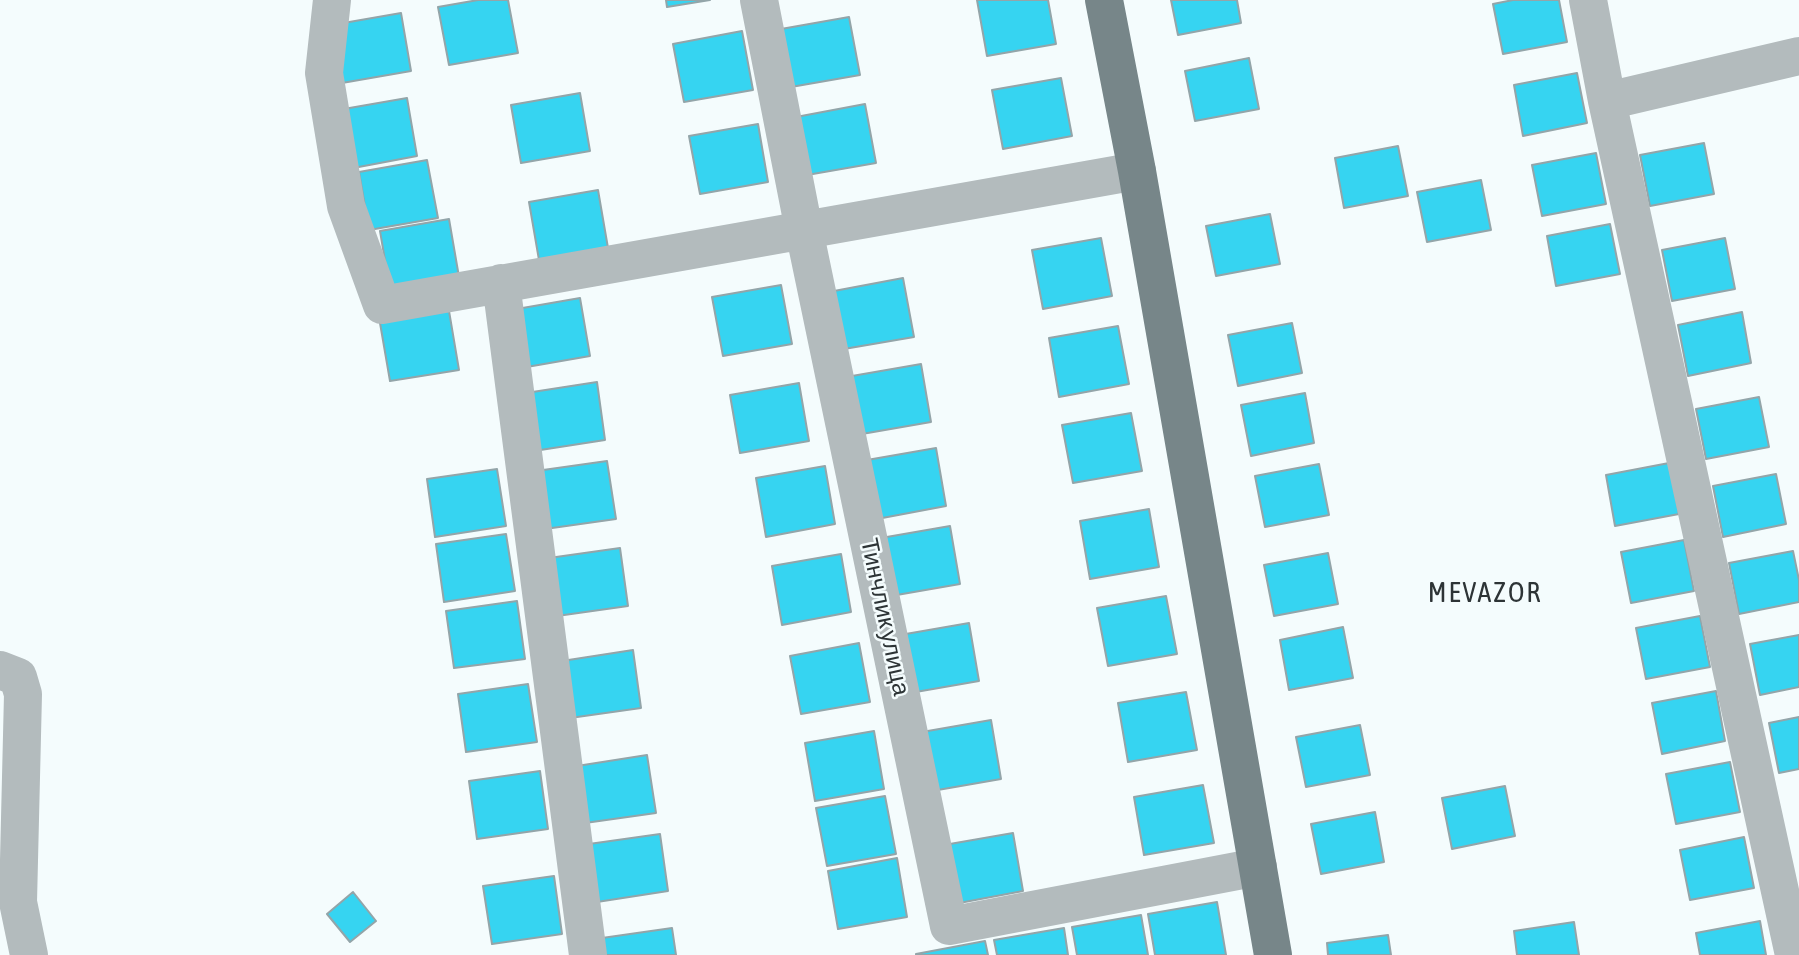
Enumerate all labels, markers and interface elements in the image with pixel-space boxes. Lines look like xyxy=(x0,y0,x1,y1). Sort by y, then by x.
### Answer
street label: Тинчлик улица xyxy=(854,536,916,698)
district label: MEVAZOR xyxy=(1429,576,1541,610)

